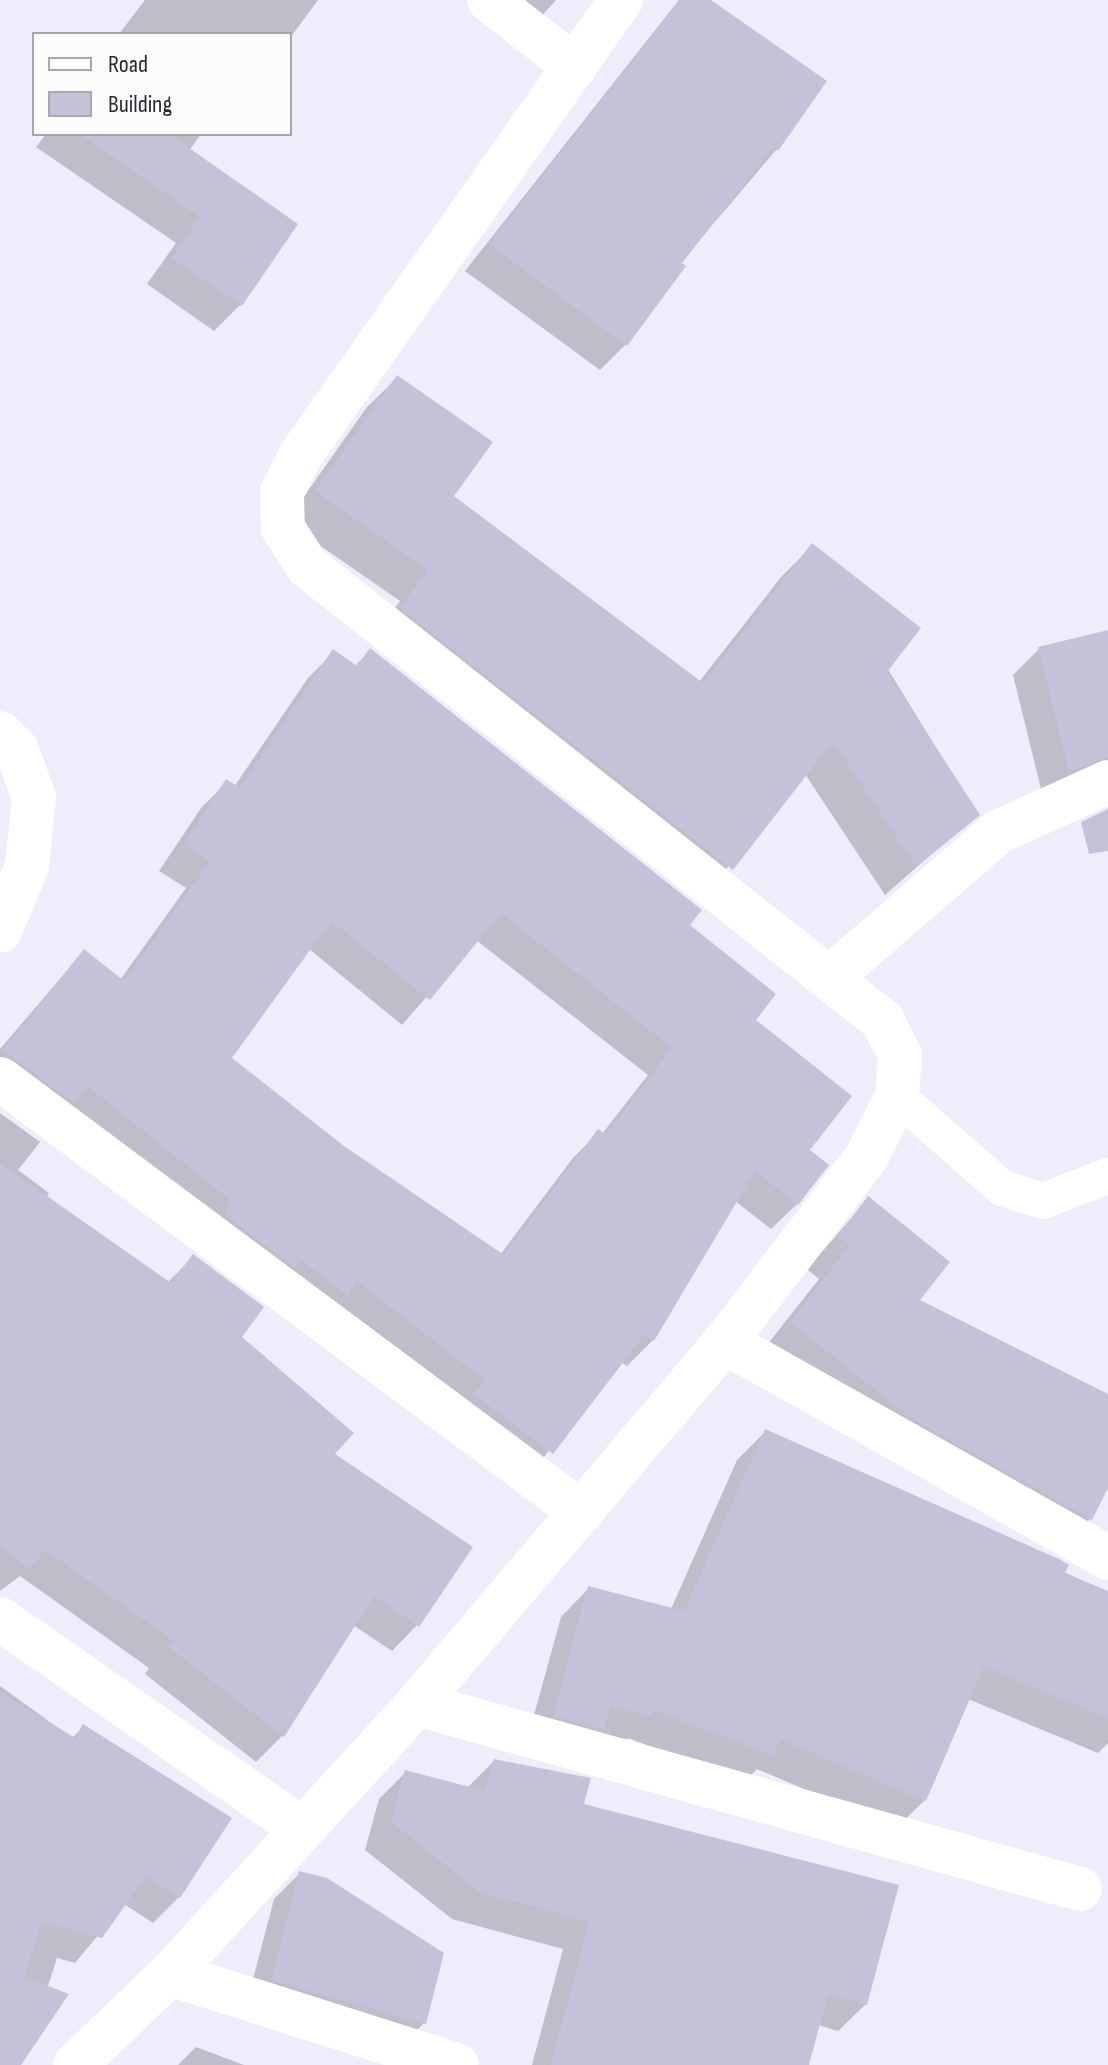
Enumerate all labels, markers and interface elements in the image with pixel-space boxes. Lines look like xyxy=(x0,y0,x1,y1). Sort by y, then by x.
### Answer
legend xyxy=(32,32,292,136)
text: Road xyxy=(108,50,148,79)
text: Building xyxy=(108,90,172,119)

